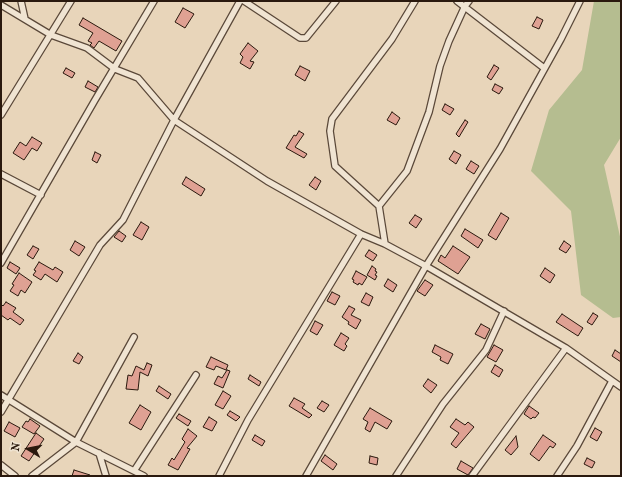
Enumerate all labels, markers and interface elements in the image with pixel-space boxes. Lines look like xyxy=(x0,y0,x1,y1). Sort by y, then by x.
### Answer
north arrow xyxy=(8,429,48,469)
text: N xyxy=(9,442,23,452)

